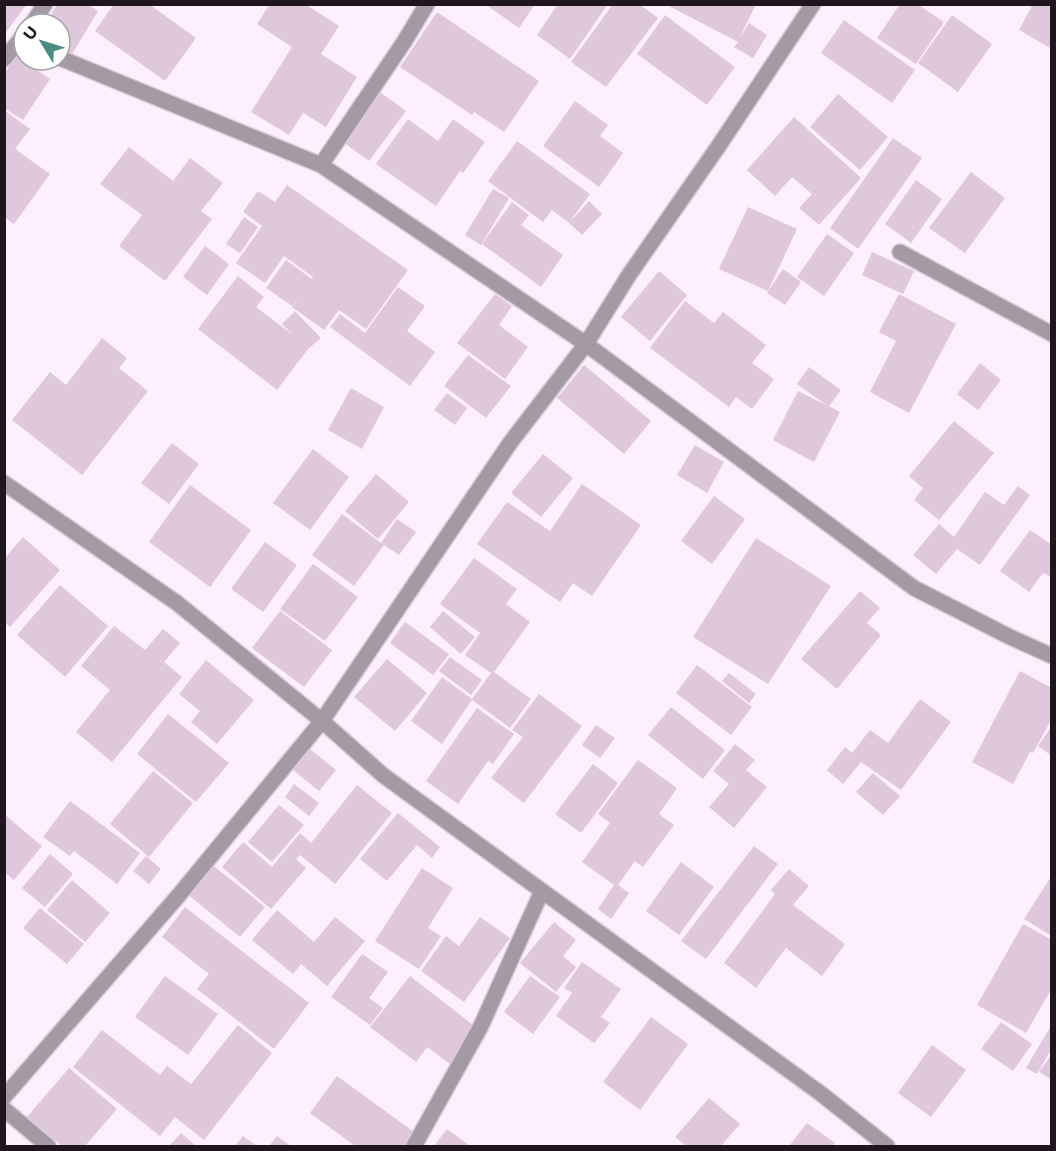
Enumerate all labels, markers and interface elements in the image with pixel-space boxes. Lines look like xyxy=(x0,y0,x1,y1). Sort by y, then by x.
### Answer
north arrow xyxy=(12,12,72,72)
text: U xyxy=(19,22,42,44)

